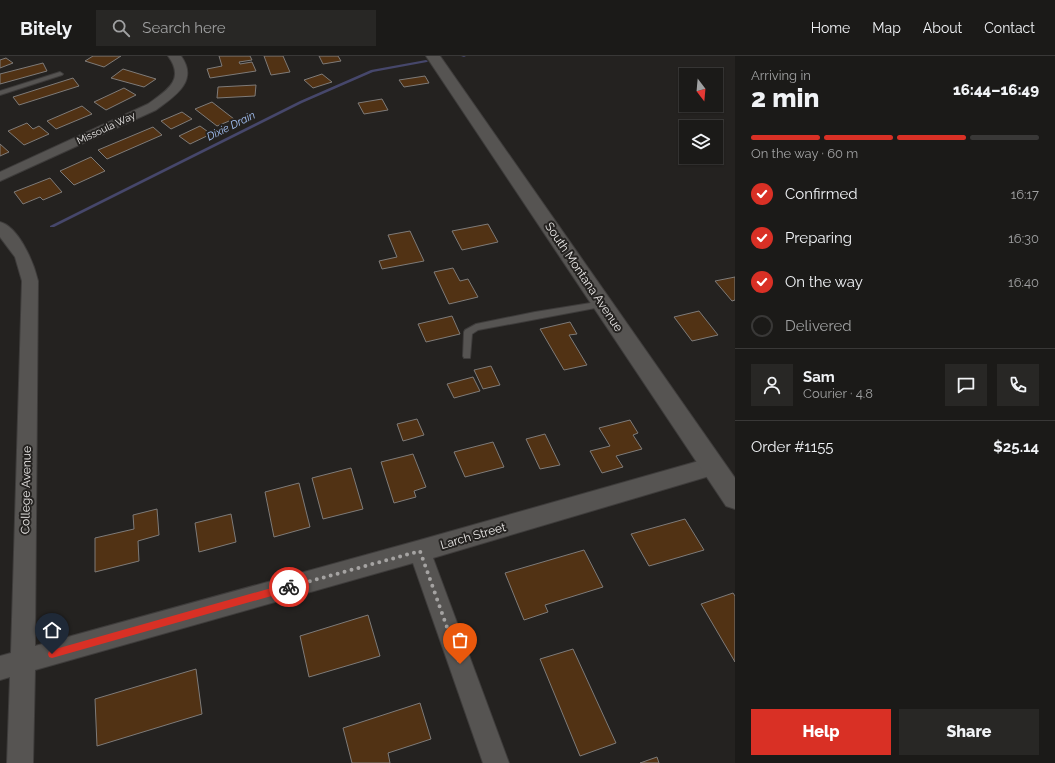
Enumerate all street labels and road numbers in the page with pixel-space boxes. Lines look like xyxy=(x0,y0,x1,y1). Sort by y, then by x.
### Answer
street label: Missoula Way xyxy=(75,109,138,146)
street label: South Montana Avenue xyxy=(542,220,626,334)
street label: College Avenue xyxy=(18,446,34,534)
street label: Larch Street xyxy=(439,520,507,552)

